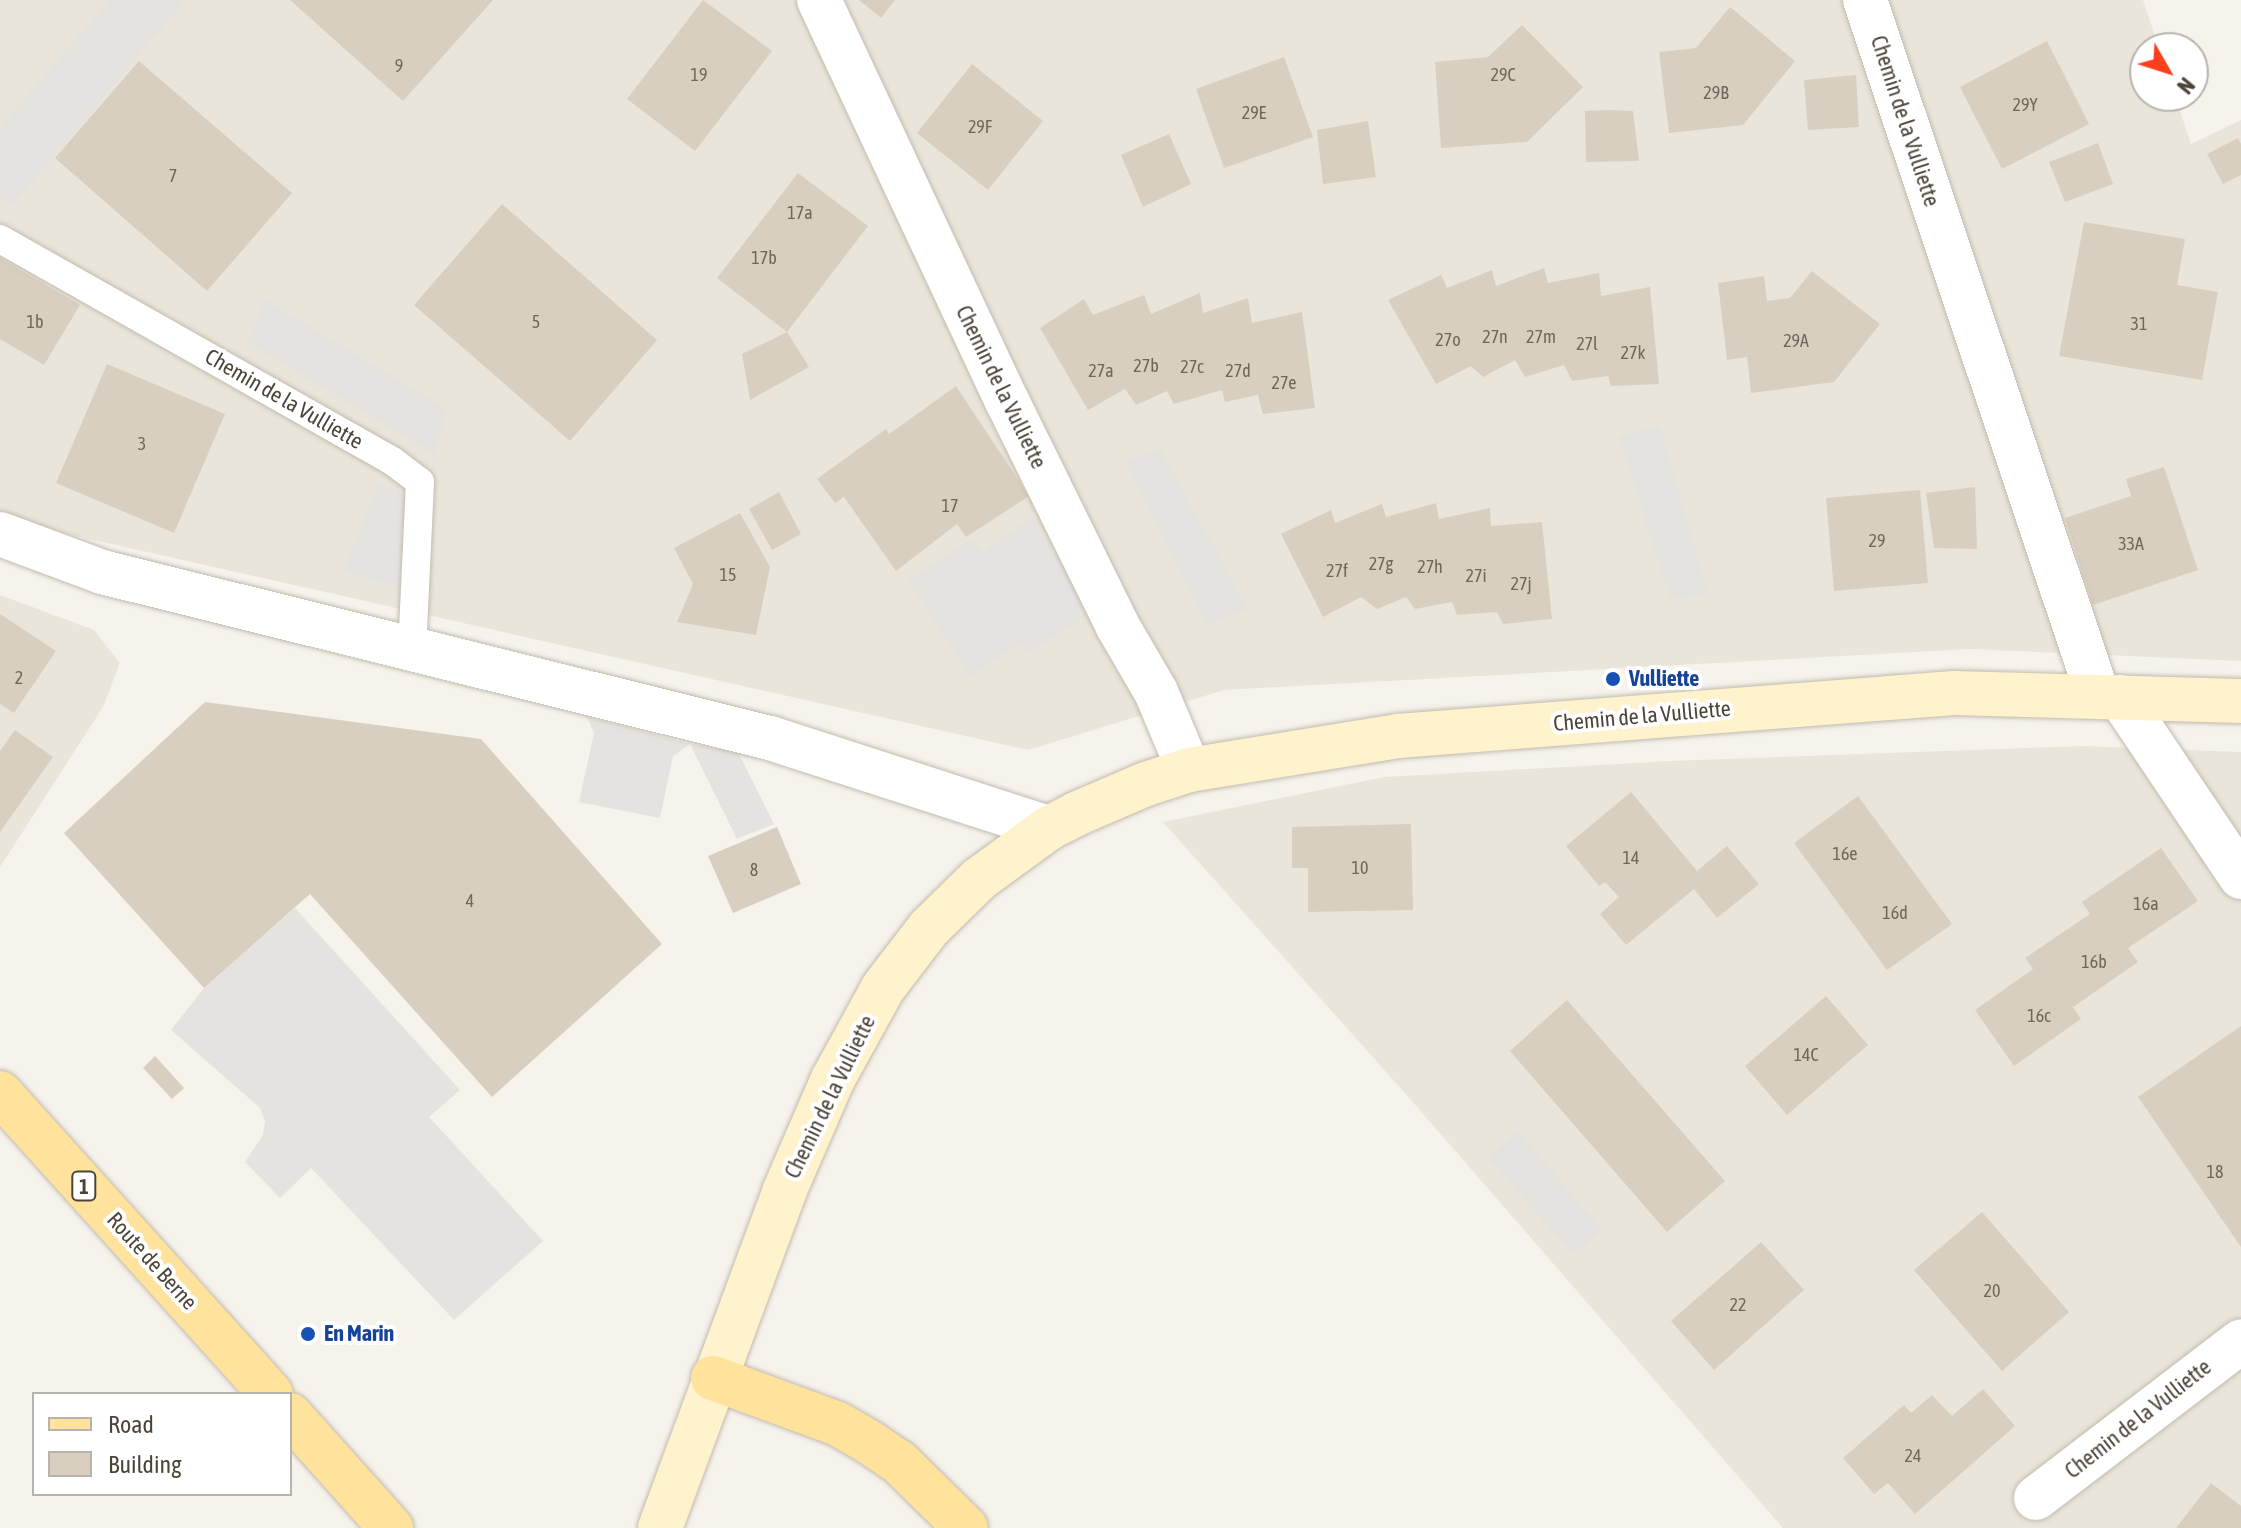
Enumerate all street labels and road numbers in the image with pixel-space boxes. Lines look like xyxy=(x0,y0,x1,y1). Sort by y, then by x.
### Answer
street label: Chemin de la Vulliette xyxy=(1865,32,1945,210)
street label: Chemin de la Vulliette xyxy=(950,301,1052,473)
street label: Chemin de la Vulliette xyxy=(200,343,368,455)
street label: Chemin de la Vulliette xyxy=(1552,695,1732,737)
street label: Chemin de la Vulliette xyxy=(779,1011,881,1183)
road number: 1 xyxy=(70,1170,98,1202)
street label: Route de Berne xyxy=(101,1207,203,1315)
street label: Chemin de la Vulliette xyxy=(2060,1354,2216,1484)

